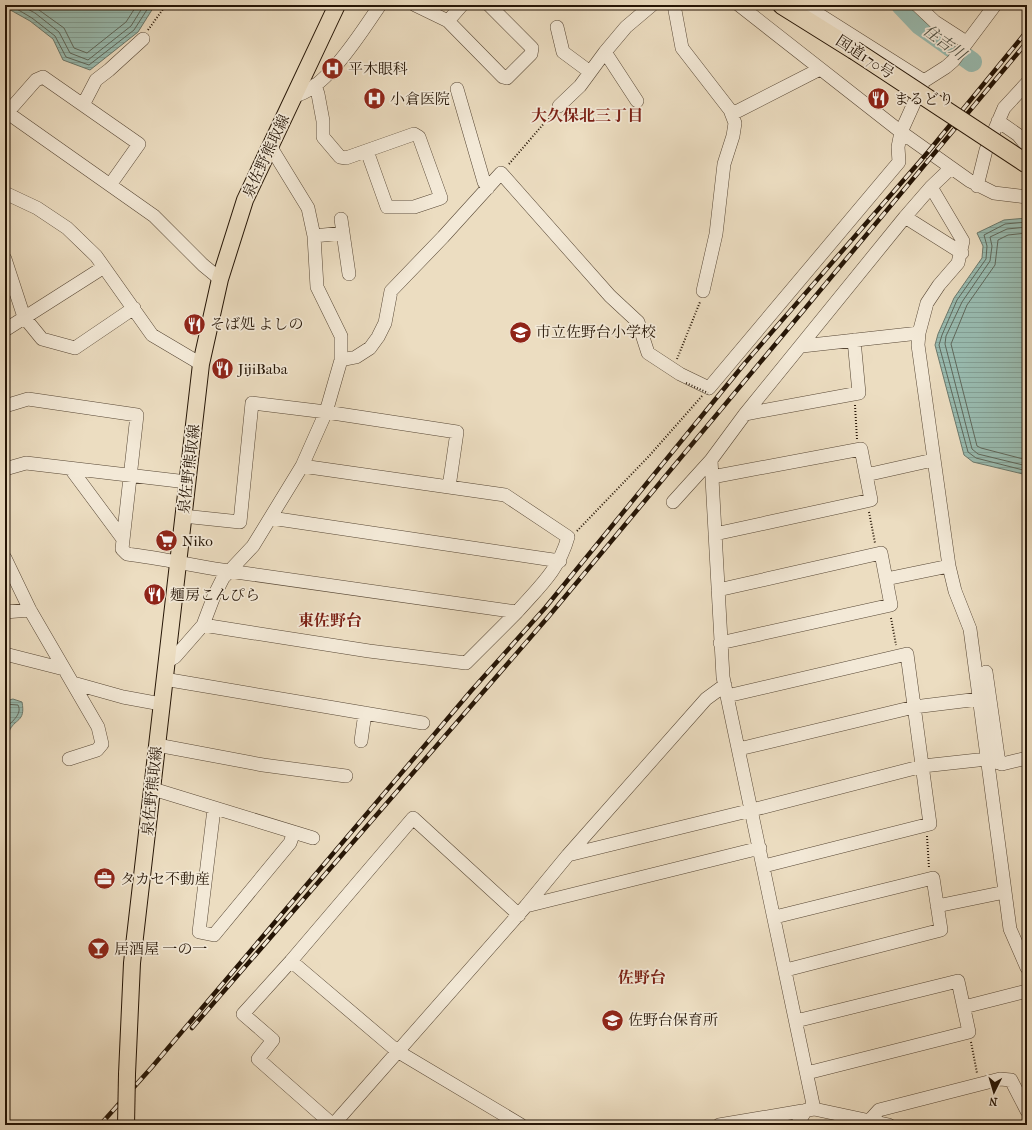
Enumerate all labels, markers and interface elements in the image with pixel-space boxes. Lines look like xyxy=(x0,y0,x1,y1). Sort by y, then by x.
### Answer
water label: 住吉川 xyxy=(920,21,971,65)
street label: 国道170号 xyxy=(832,32,898,82)
hospital icon: 平木眼科 xyxy=(320,56,346,82)
place label: 平木眼科 xyxy=(348,60,408,78)
hospital icon: 小倉医院 xyxy=(361,86,387,112)
restaurant icon: まるどり xyxy=(865,86,891,112)
place label: 小倉医院 xyxy=(390,90,450,108)
place label: まるどり xyxy=(894,90,954,108)
district label: 大久保北三丁目 xyxy=(531,106,643,125)
street label: 泉佐野熊取線 xyxy=(239,111,293,201)
restaurant icon: そば処 よしの xyxy=(182,311,208,337)
place label: そば処 よしの xyxy=(210,315,303,333)
school or university icon: 市立佐野台小学校 xyxy=(507,319,533,345)
place label: 市立佐野台小学校 xyxy=(536,323,656,341)
restaurant icon: JijiBaba xyxy=(210,356,236,382)
place label: JijiBaba xyxy=(237,360,289,378)
street label: 泉佐野熊取線 xyxy=(175,423,203,515)
supermarket icon: Niko xyxy=(153,528,179,554)
place label: Niko xyxy=(182,532,213,550)
restaurant icon: 麺房こんぴら xyxy=(142,582,168,608)
place label: 麺房こんぴら xyxy=(170,586,260,604)
district label: 東佐野台 xyxy=(298,611,362,630)
street label: 泉佐野熊取線 xyxy=(138,745,166,837)
office icon: タカセ不動産 xyxy=(92,866,118,892)
place label: タカセ不動産 xyxy=(120,870,210,888)
bar icon: 居酒屋 一の一 xyxy=(85,936,111,962)
place label: 居酒屋 一の一 xyxy=(114,940,207,958)
district label: 佐野台 xyxy=(618,968,666,987)
school or university icon: 佐野台保育所 xyxy=(600,1007,626,1033)
place label: 佐野台保育所 xyxy=(628,1011,718,1029)
north arrow xyxy=(974,1072,1014,1112)
text: N xyxy=(988,1095,998,1108)

